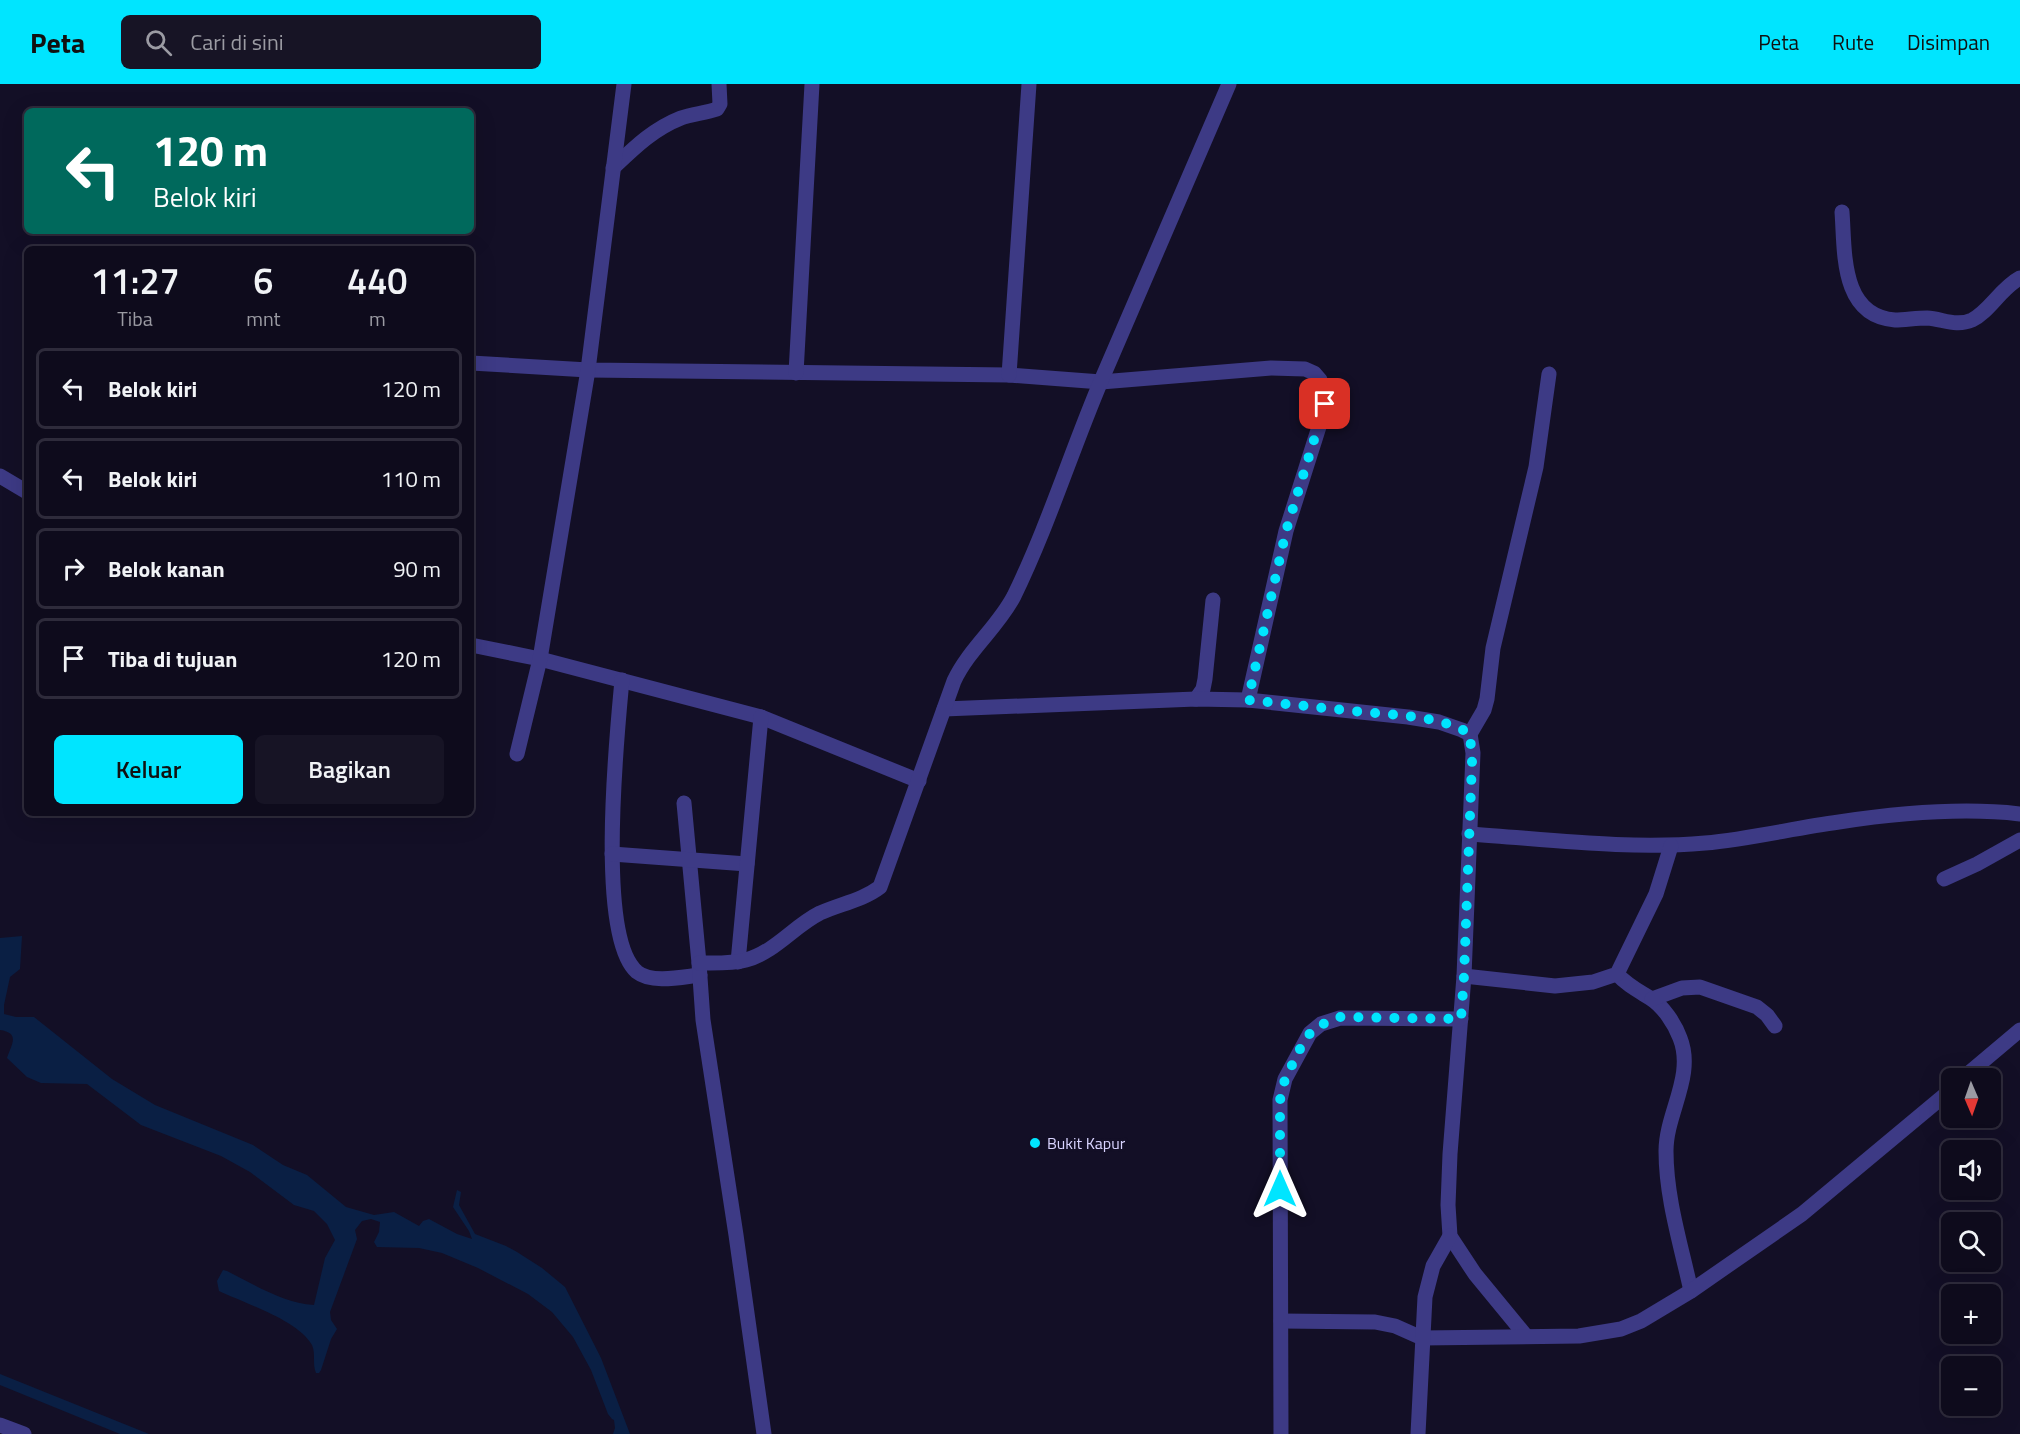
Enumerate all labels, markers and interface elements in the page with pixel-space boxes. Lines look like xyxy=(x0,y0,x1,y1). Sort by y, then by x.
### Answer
search box xyxy=(121,15,541,69)
text: Peta xyxy=(30,21,85,64)
text: Cari di sini xyxy=(190,25,284,59)
icon: search xyxy=(142,26,175,59)
text: Peta xyxy=(1758,26,1799,58)
text: Rute xyxy=(1832,26,1874,58)
text: Disimpan xyxy=(1907,26,1990,58)
text: 120 m xyxy=(153,118,268,182)
icon: left xyxy=(54,132,132,210)
text: Belok kiri xyxy=(153,176,257,217)
text: 11:27 xyxy=(90,253,180,308)
text: 6 xyxy=(253,253,273,308)
text: 440 xyxy=(347,253,408,308)
text: Tiba xyxy=(117,303,153,334)
text: mnt xyxy=(246,303,281,334)
text: m xyxy=(369,303,386,334)
icon: left xyxy=(57,372,90,405)
text: Belok kiri xyxy=(108,372,197,406)
text: 120 m xyxy=(381,372,441,406)
pin xyxy=(1299,378,1350,429)
icon: arrive xyxy=(1308,387,1341,420)
icon: left xyxy=(57,462,90,495)
text: Belok kiri xyxy=(108,462,197,496)
text: 110 m xyxy=(381,462,441,496)
icon: right xyxy=(57,552,90,585)
text: Belok kanan xyxy=(108,552,225,586)
text: 90 m xyxy=(393,552,441,586)
icon: arrive xyxy=(57,642,90,675)
text: Tiba di tujuan xyxy=(108,642,237,676)
text: 120 m xyxy=(381,642,441,676)
button: Keluar xyxy=(54,735,243,804)
button: Bagikan xyxy=(255,735,444,804)
north arrow xyxy=(1941,1068,2001,1128)
map controls xyxy=(1941,1068,2001,1416)
place label: Bukit Kapur xyxy=(1047,1131,1126,1155)
marker: Bukit Kapur xyxy=(1028,1136,1042,1150)
button: sound xyxy=(1941,1140,2001,1200)
position arrow xyxy=(1248,1157,1312,1221)
button: search xyxy=(1941,1212,2001,1272)
button: + xyxy=(1941,1284,2001,1344)
button: − xyxy=(1941,1356,2001,1416)

